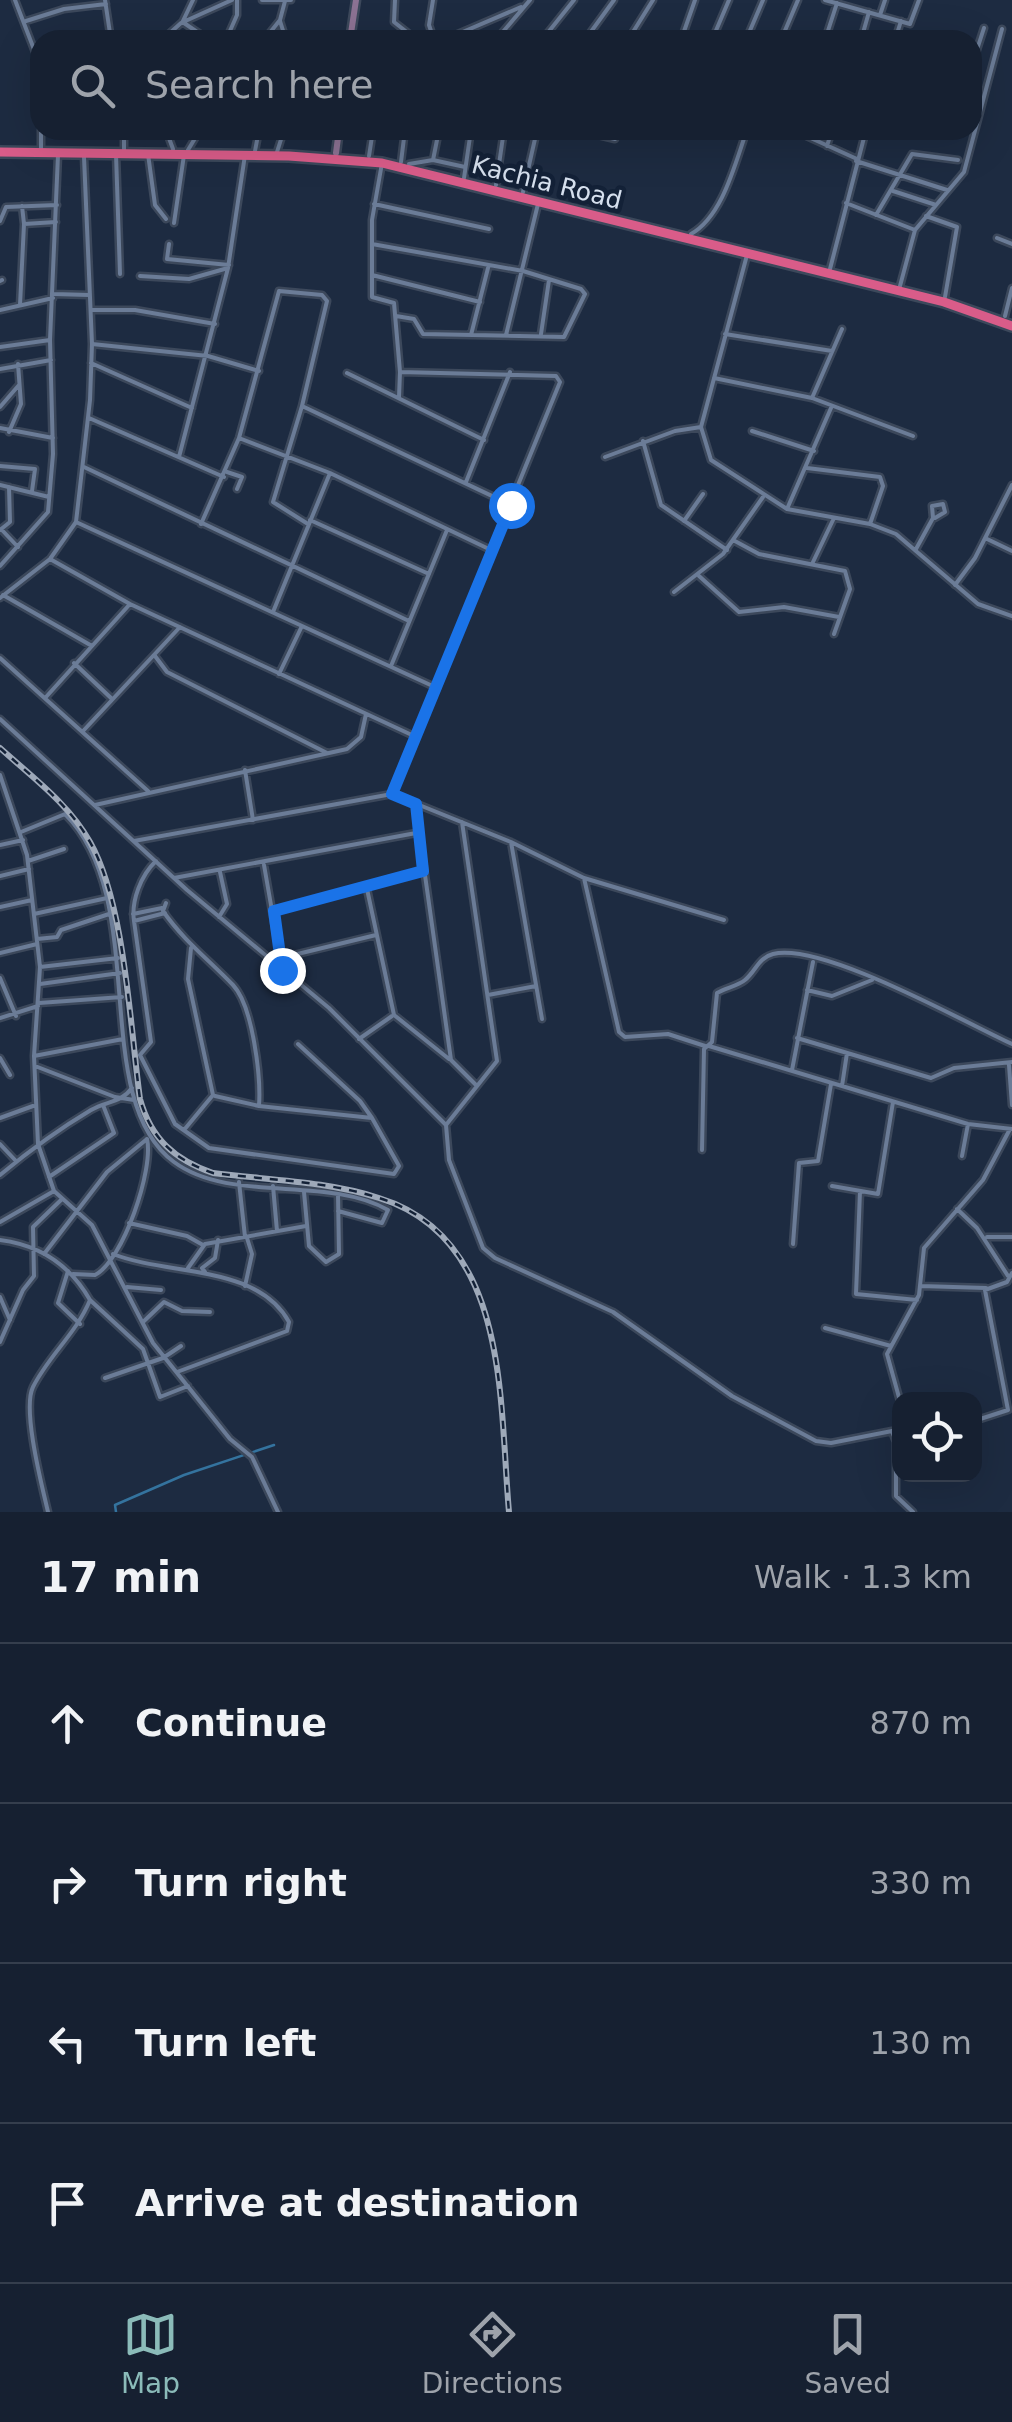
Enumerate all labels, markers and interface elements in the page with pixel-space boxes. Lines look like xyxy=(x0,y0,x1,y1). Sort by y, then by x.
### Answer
search box xyxy=(30,30,982,140)
icon: search xyxy=(65,58,120,113)
text: Search here xyxy=(145,63,373,107)
street label: Kachia Road xyxy=(469,150,625,215)
route start xyxy=(489,483,535,529)
route end xyxy=(260,948,306,994)
map controls xyxy=(892,1392,982,1482)
button: locate xyxy=(892,1392,982,1482)
text: 17 min xyxy=(40,1553,201,1602)
text: Walk · 1.3 km xyxy=(754,1558,972,1596)
icon: ahead xyxy=(40,1696,95,1751)
text: Continue xyxy=(135,1701,327,1745)
text: 870 m xyxy=(870,1704,972,1742)
icon: right xyxy=(40,1856,95,1911)
text: Turn right xyxy=(135,1861,347,1905)
text: 330 m xyxy=(870,1864,972,1902)
icon: left xyxy=(40,2016,95,2071)
text: Turn left xyxy=(135,2021,316,2065)
text: 130 m xyxy=(870,2024,972,2062)
icon: arrive xyxy=(40,2176,95,2231)
text: Arrive at destination xyxy=(135,2181,580,2225)
tab: Map xyxy=(121,2307,180,2400)
tab: Directions xyxy=(422,2307,563,2400)
tab: Saved xyxy=(805,2307,891,2400)

